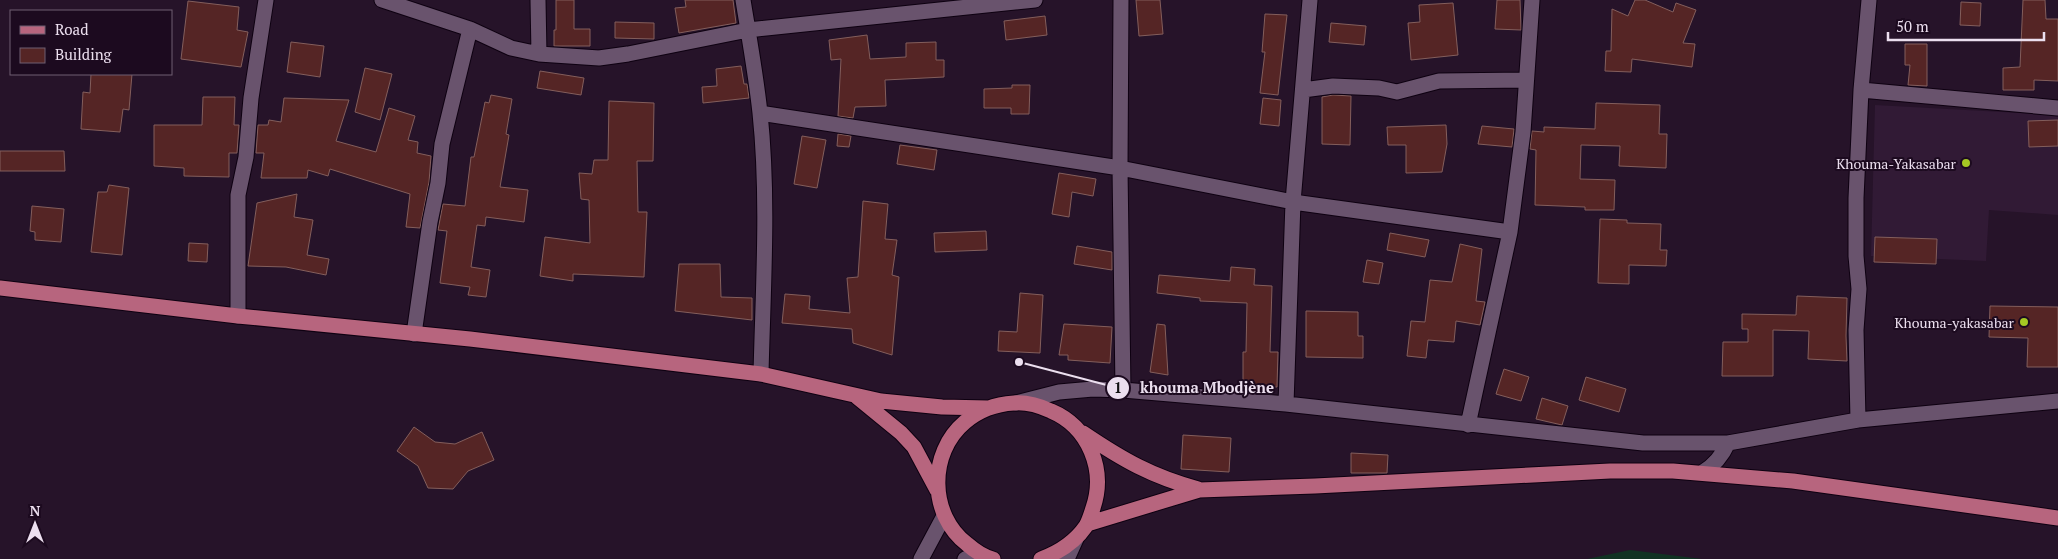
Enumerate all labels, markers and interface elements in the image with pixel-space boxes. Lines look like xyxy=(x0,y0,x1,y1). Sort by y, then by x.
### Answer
legend xyxy=(10,10,172,75)
scale bar xyxy=(1888,10,2044,42)
text: 50 m xyxy=(1896,16,1929,36)
text: Road xyxy=(55,19,88,39)
text: Building xyxy=(55,44,113,64)
place label: Khouma-Yakasabar xyxy=(1836,154,1957,173)
marker: Khouma-Yakasabar xyxy=(1960,157,1972,169)
place label: Khouma-yakasabar xyxy=(1894,313,2015,332)
marker: Khouma-yakasabar xyxy=(2018,316,2030,328)
callout: khouma Mbodjène xyxy=(1105,373,1284,403)
text: 1 xyxy=(1114,377,1122,397)
text: khouma Mbodjène xyxy=(1140,377,1274,397)
north arrow xyxy=(10,499,60,549)
text: N xyxy=(30,501,41,520)

